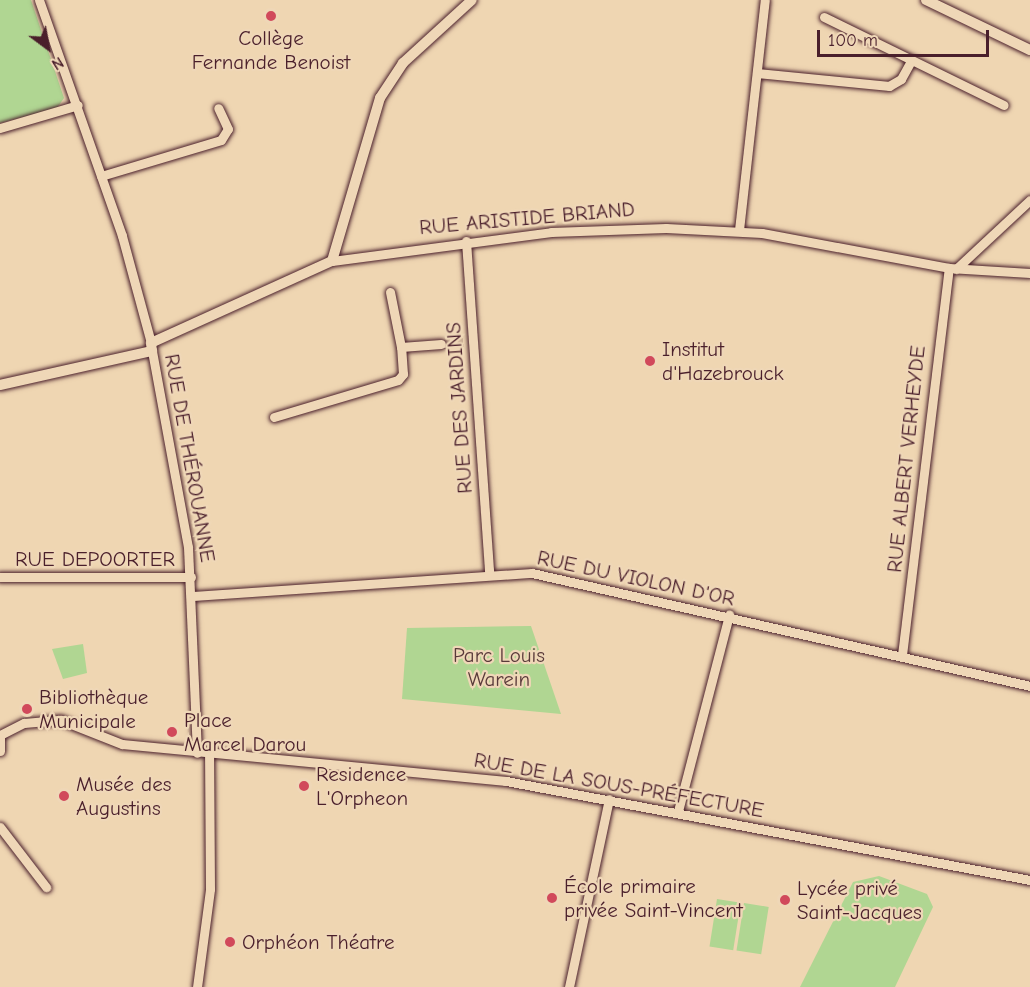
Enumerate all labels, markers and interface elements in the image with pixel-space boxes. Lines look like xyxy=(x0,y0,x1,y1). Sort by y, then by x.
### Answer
marker: Collège Fernande Benoist xyxy=(264,9,278,23)
north arrow xyxy=(18,18,78,78)
scale bar xyxy=(820,18,992,56)
place label: Collège Fernande Benoist xyxy=(192,25,350,75)
text: 100 m xyxy=(828,30,878,51)
text: N xyxy=(48,53,67,74)
street label: RUE ARISTIDE BRIAND xyxy=(418,196,636,240)
street label: RUE DES JARDINS xyxy=(440,321,478,495)
place label: Institut d'Hazebrouck xyxy=(662,336,784,386)
street label: RUE ALBERT VERHEYDE xyxy=(882,344,930,574)
street label: RUE DE THÉROUANNE xyxy=(159,352,221,564)
marker: Institut d'Hazebrouck xyxy=(643,354,657,368)
street label: RUE DU VIOLON D'OR xyxy=(535,545,737,611)
street label: RUE DEPOORTER xyxy=(15,546,175,572)
park label: Parc Louis Warein xyxy=(453,642,545,692)
place label: Bibliothèque Municipale xyxy=(39,684,148,734)
marker: Bibliothèque Municipale xyxy=(20,702,34,716)
place label: Place Marcel Darou xyxy=(184,707,306,757)
marker: Place Marcel Darou xyxy=(165,725,179,739)
street label: RUE DE LA SOUS-PRÉFECTURE xyxy=(472,747,766,823)
place label: Residence L'Orpheon xyxy=(316,761,408,811)
place label: Musée des Augustins xyxy=(76,771,171,821)
marker: Residence L'Orpheon xyxy=(297,779,311,793)
marker: Musée des Augustins xyxy=(57,789,71,803)
place label: École primaire privée Saint-Vincent xyxy=(564,873,743,923)
place label: Lycée privé Saint-Jacques xyxy=(797,875,922,925)
marker: École primaire privée Saint-Vincent xyxy=(545,891,559,905)
marker: Lycée privé Saint-Jacques xyxy=(778,893,792,907)
place label: Orphéon Théatre xyxy=(242,929,395,955)
marker: Orphéon Théatre xyxy=(223,935,237,949)

